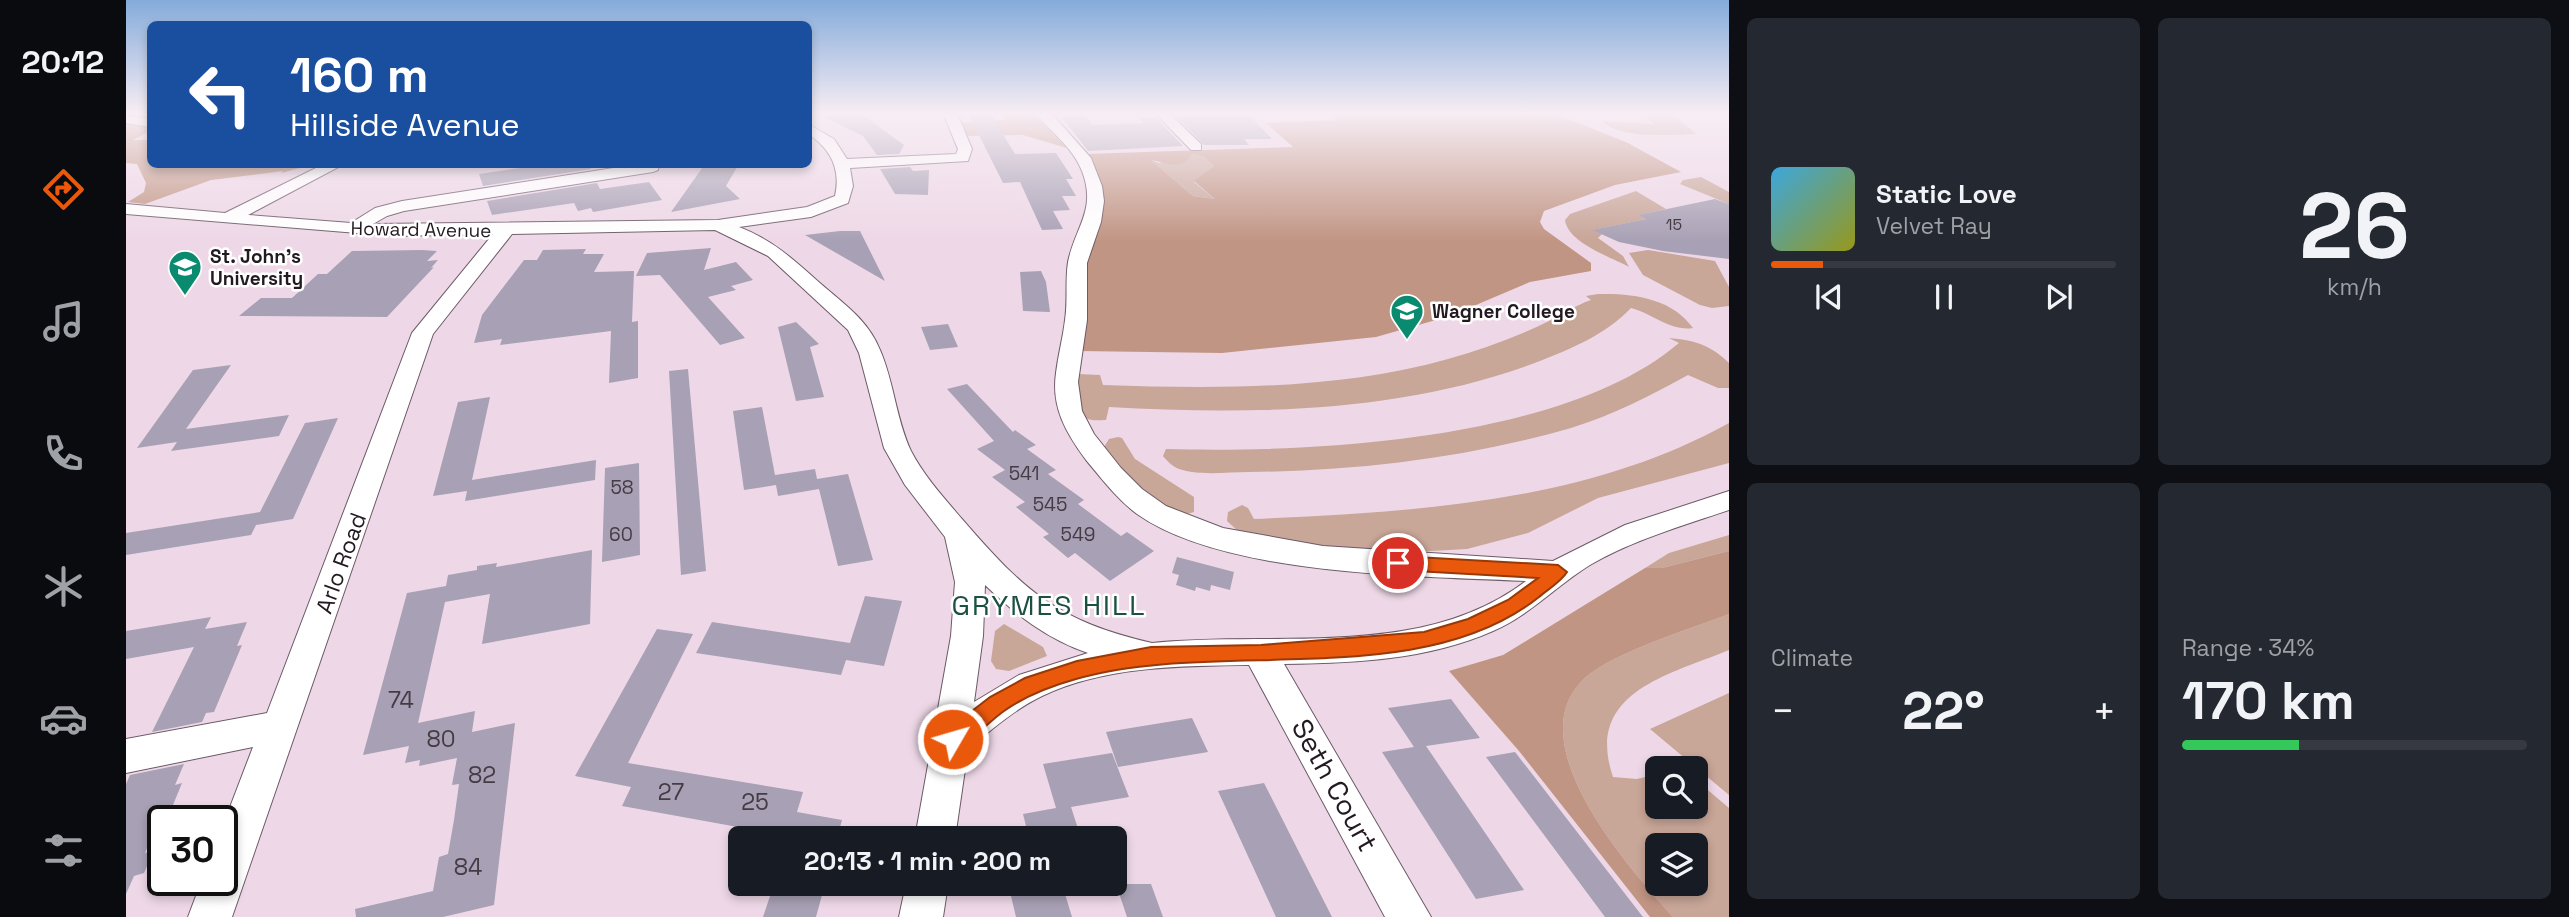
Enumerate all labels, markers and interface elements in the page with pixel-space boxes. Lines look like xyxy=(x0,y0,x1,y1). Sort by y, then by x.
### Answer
text: 20:12 xyxy=(22,42,104,82)
text: 160 m xyxy=(290,44,428,106)
icon: left xyxy=(175,49,266,140)
text: Hillside Avenue xyxy=(290,105,520,145)
icon: directions xyxy=(39,165,88,214)
text: 26 xyxy=(2299,168,2410,285)
text: Static Love xyxy=(1876,177,2017,211)
text: Velvet Ray xyxy=(1876,211,1992,241)
house number: 15 xyxy=(1666,214,1682,235)
street label: Howard Avenue xyxy=(350,216,492,243)
place label: St. John's University xyxy=(210,244,303,291)
school or university icon: St. John's University xyxy=(166,248,204,297)
text: km/h xyxy=(2327,272,2382,302)
icon: previous xyxy=(1810,278,1848,316)
icon: pause xyxy=(1925,278,1963,316)
icon: next xyxy=(2040,278,2078,316)
school or university icon: Wagner College xyxy=(1388,292,1426,341)
icon: music xyxy=(39,297,88,346)
place label: Wagner College xyxy=(1432,299,1575,324)
icon: phone xyxy=(39,429,88,478)
house number: 541 xyxy=(1009,461,1039,486)
house number: 58 xyxy=(610,475,634,500)
house number: 545 xyxy=(1033,492,1067,517)
street label: Arlo Road xyxy=(309,508,373,618)
house number: 60 xyxy=(609,522,633,547)
house number: 549 xyxy=(1061,522,1095,547)
pin xyxy=(1368,533,1428,593)
icon: arrive xyxy=(1379,544,1417,582)
icon: climate xyxy=(39,562,88,611)
district label: GRYMES HILL xyxy=(952,587,1146,623)
text: Range · 34% xyxy=(2182,633,2314,663)
text: Climate xyxy=(1771,643,1853,673)
text: 170 km xyxy=(2182,668,2355,734)
text: 22° xyxy=(1902,678,1985,744)
house number: 74 xyxy=(388,685,414,715)
text: − xyxy=(1771,687,1795,735)
text: + xyxy=(2092,687,2116,735)
icon: car xyxy=(39,694,88,743)
position arrow xyxy=(916,702,990,776)
street label: Seth Court xyxy=(1284,712,1386,858)
house number: 80 xyxy=(426,724,456,754)
map controls xyxy=(1645,756,1708,896)
button: search xyxy=(1645,756,1708,819)
house number: 82 xyxy=(468,760,496,790)
house number: 27 xyxy=(658,777,684,807)
house number: 25 xyxy=(741,787,769,817)
speed limit sign: 30 xyxy=(147,805,238,896)
icon: filters xyxy=(39,826,88,875)
button: layers xyxy=(1645,833,1708,896)
text: 20:13 · 1 min · 200 m xyxy=(804,844,1051,878)
house number: 84 xyxy=(454,852,482,882)

